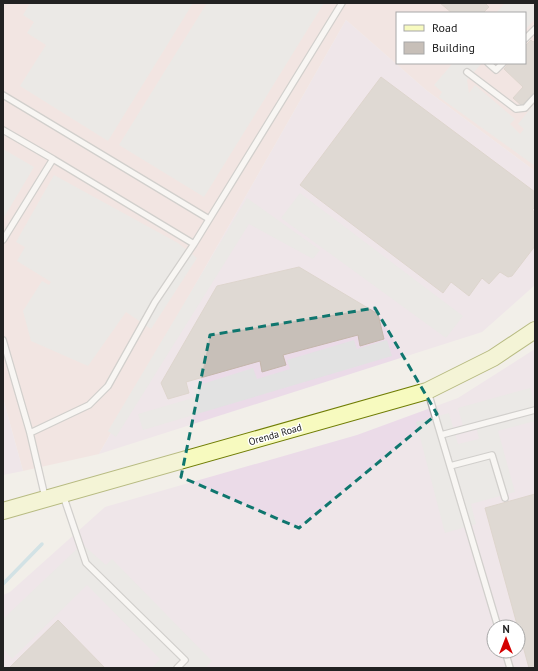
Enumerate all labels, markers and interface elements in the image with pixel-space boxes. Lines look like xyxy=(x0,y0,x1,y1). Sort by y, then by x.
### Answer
legend xyxy=(396,12,526,64)
text: Road xyxy=(432,20,457,35)
text: Building xyxy=(432,40,475,55)
street label: Orenda Road xyxy=(247,421,303,448)
north arrow xyxy=(486,619,526,659)
text: N xyxy=(502,622,510,636)

